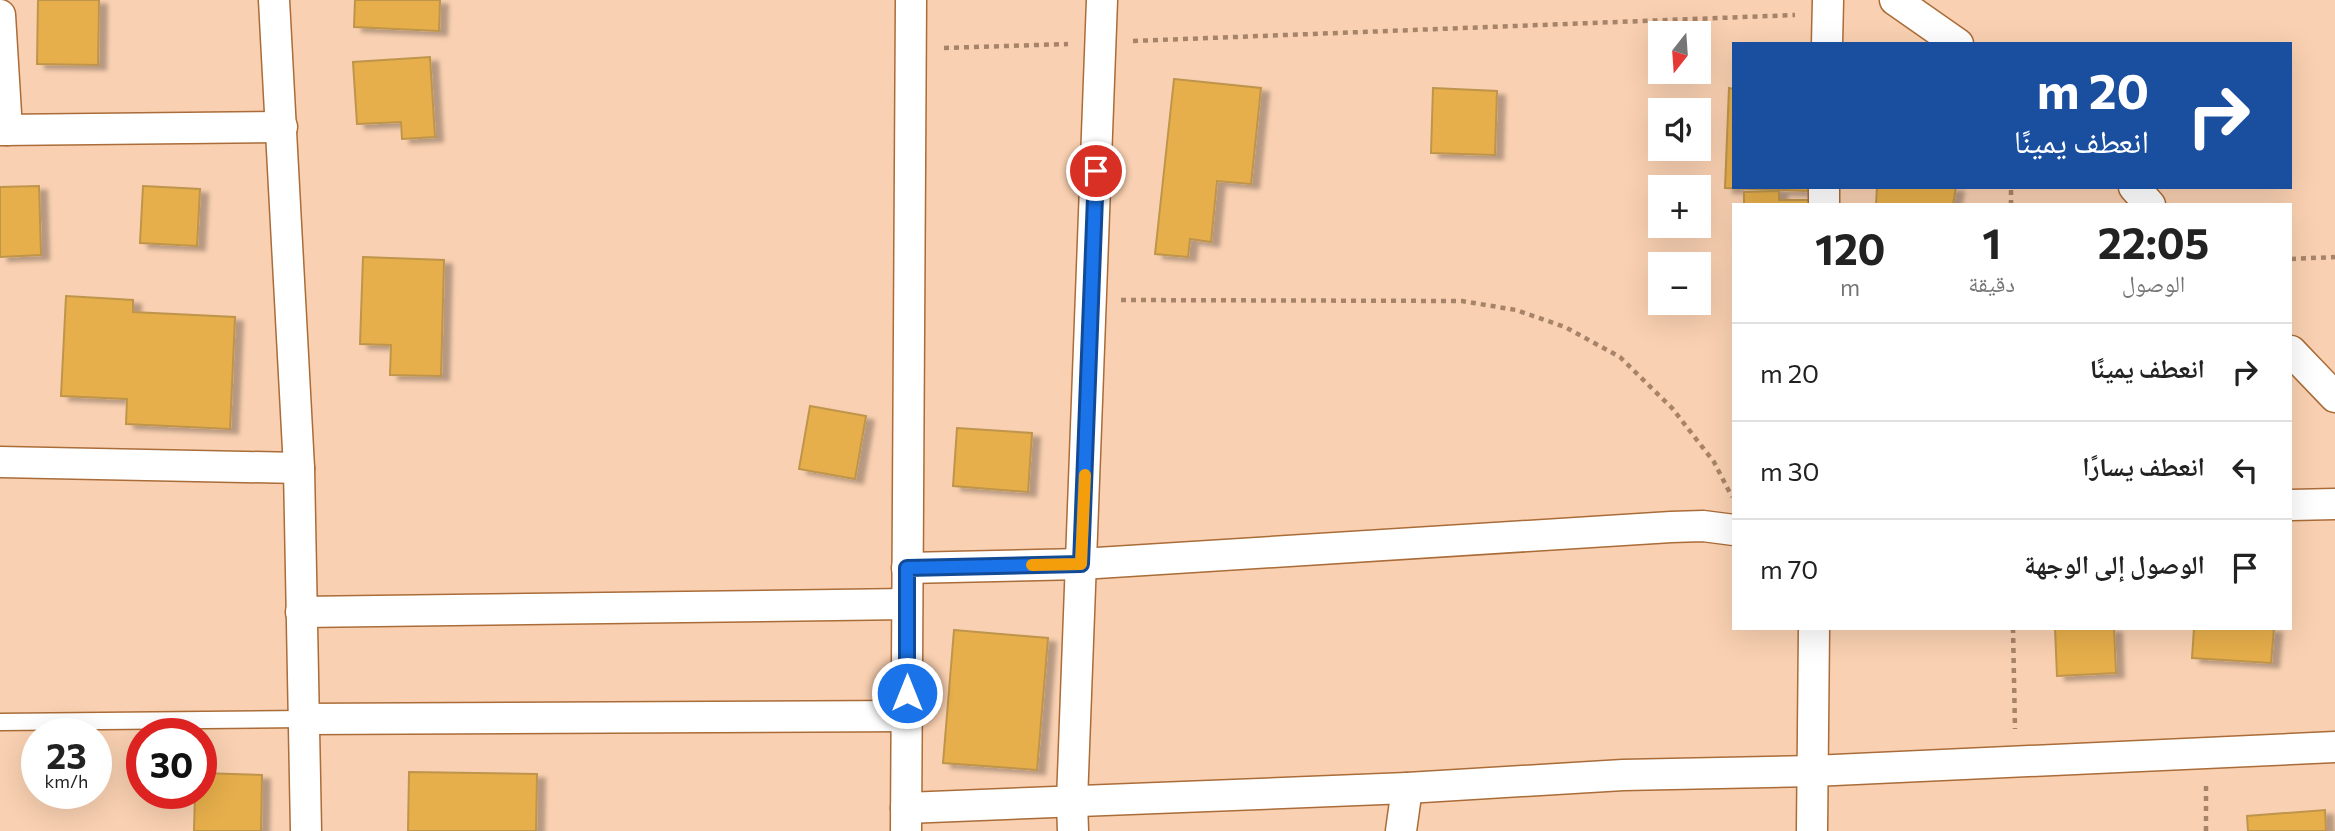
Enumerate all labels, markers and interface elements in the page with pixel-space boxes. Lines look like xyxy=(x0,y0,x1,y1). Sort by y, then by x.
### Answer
north arrow xyxy=(1648,21,1712,84)
map controls xyxy=(1648,21,1711,315)
text: 20 m xyxy=(2037,59,2149,119)
icon: right xyxy=(2173,70,2264,161)
button: sound xyxy=(1648,98,1711,161)
text: انعطف يمينًا xyxy=(2014,120,2149,160)
pin xyxy=(1066,141,1126,201)
icon: arrive xyxy=(1077,152,1115,190)
button: + xyxy=(1648,175,1711,238)
text: 1 xyxy=(1982,216,2001,268)
text: 22:05 xyxy=(2098,216,2209,268)
text: 120 xyxy=(1815,222,1885,274)
button: − xyxy=(1648,252,1711,315)
text: دقيقة xyxy=(1968,269,2015,297)
text: الوصول xyxy=(2122,269,2185,297)
text: m xyxy=(1840,273,1860,301)
text: انعطف يمينًا xyxy=(2090,352,2205,383)
icon: right xyxy=(2226,353,2264,391)
text: 20 m xyxy=(1760,357,1819,388)
text: انعطف يسارًا xyxy=(2082,450,2205,481)
icon: left xyxy=(2226,451,2264,489)
text: 30 m xyxy=(1760,455,1819,486)
text: الوصول إلى الوجهة xyxy=(2024,548,2205,579)
icon: arrive xyxy=(2226,549,2264,587)
text: 70 m xyxy=(1760,553,1818,584)
position arrow xyxy=(870,656,944,730)
speed limit sign: 30 xyxy=(126,718,217,809)
text: 23 xyxy=(46,733,87,776)
text: km/h xyxy=(45,770,88,792)

